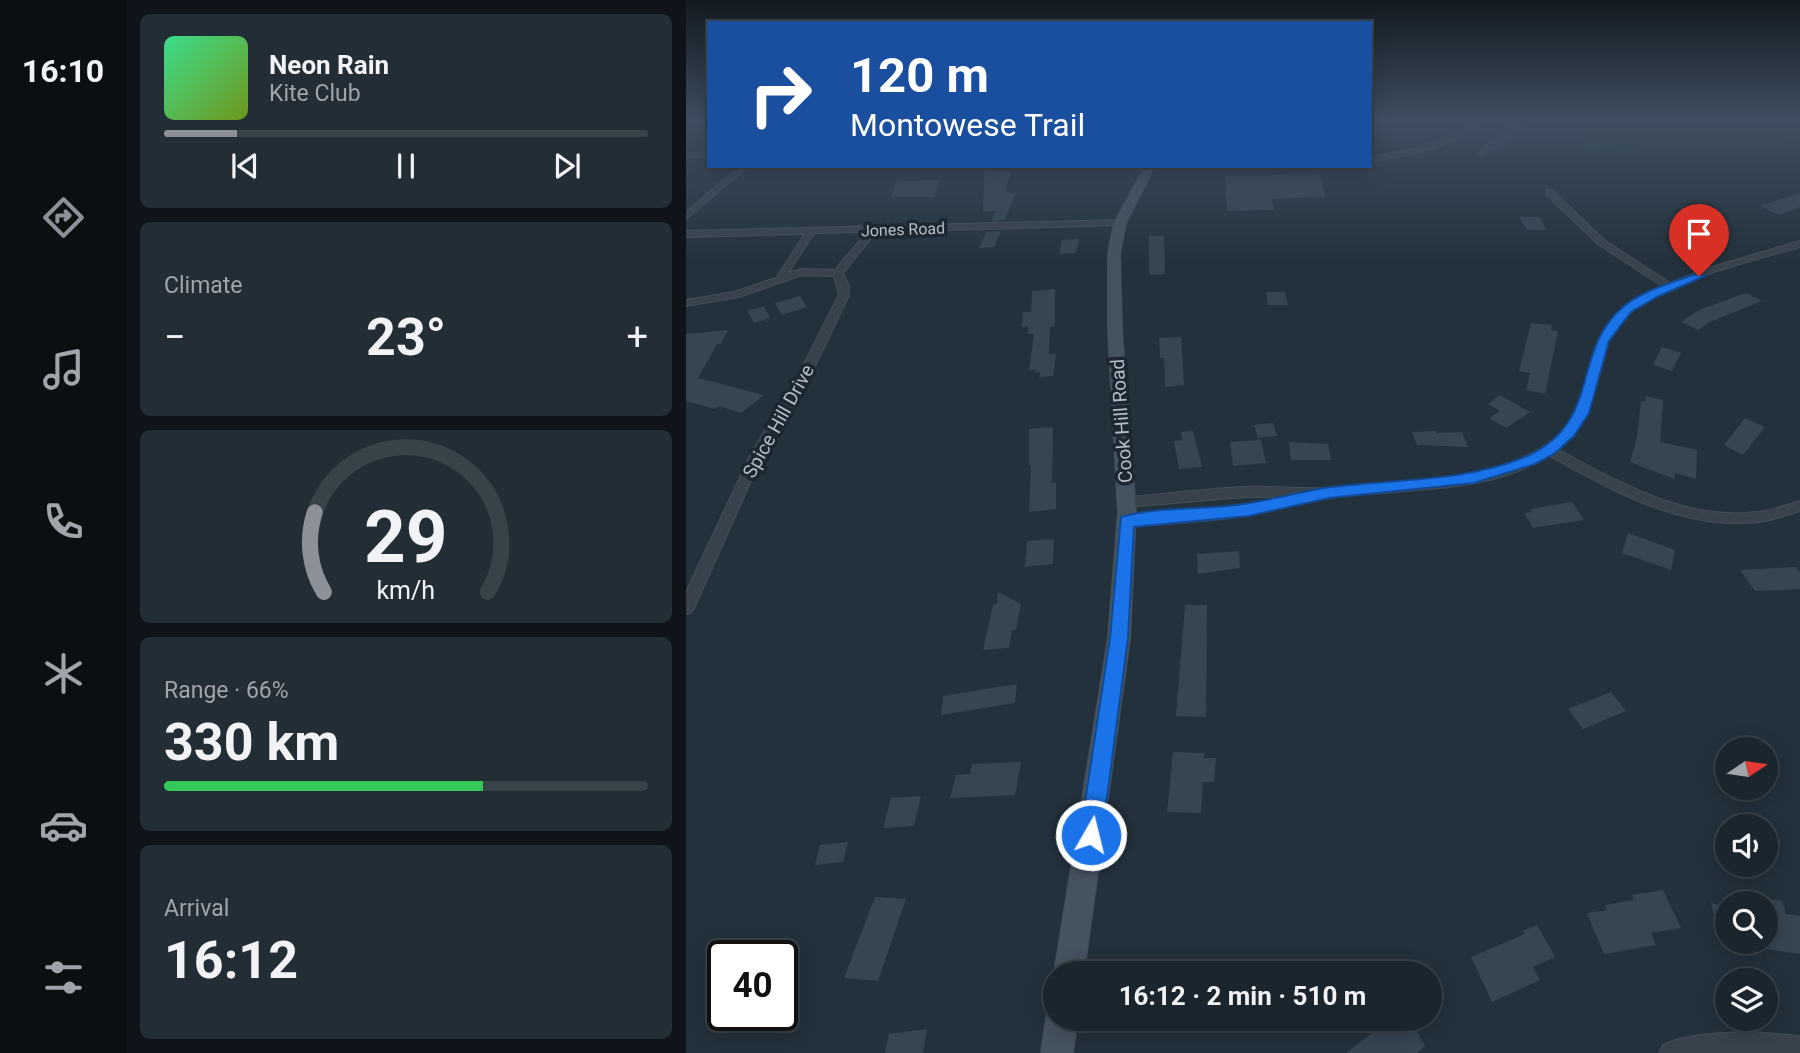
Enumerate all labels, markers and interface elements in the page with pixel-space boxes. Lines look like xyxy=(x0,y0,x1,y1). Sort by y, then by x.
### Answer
text: 120 m xyxy=(850,47,989,104)
icon: right xyxy=(735,49,826,140)
text: Neon Rain xyxy=(269,50,389,80)
text: 16:10 xyxy=(22,52,104,90)
text: Kite Club xyxy=(269,80,361,107)
text: Montowese Trail xyxy=(850,106,1085,144)
icon: previous xyxy=(226,147,264,185)
icon: pause xyxy=(387,147,425,185)
icon: next xyxy=(548,147,586,185)
icon: directions xyxy=(39,193,88,242)
pin xyxy=(1669,204,1729,276)
icon: arrive xyxy=(1680,215,1718,253)
street label: Jones Road xyxy=(861,219,945,240)
text: Climate xyxy=(164,272,243,299)
text: 23° xyxy=(366,307,446,368)
text: − xyxy=(164,315,186,359)
text: + xyxy=(626,315,648,359)
icon: music xyxy=(39,345,88,394)
street label: Cook Hill Road xyxy=(1106,358,1137,484)
street label: Spice Hill Drive xyxy=(738,361,819,482)
text: 29 xyxy=(364,495,448,581)
icon: phone xyxy=(39,497,88,546)
text: km/h xyxy=(377,576,435,605)
icon: climate xyxy=(39,649,88,698)
text: Range · 66% xyxy=(164,677,289,704)
text: 330 km xyxy=(164,712,339,773)
north arrow xyxy=(1715,737,1778,800)
map controls xyxy=(1715,737,1778,1031)
position arrow xyxy=(1054,798,1128,872)
icon: car xyxy=(39,801,88,850)
button: sound xyxy=(1715,814,1778,877)
button: search xyxy=(1715,891,1778,954)
text: Arrival xyxy=(164,895,229,922)
text: 16:12 xyxy=(164,930,298,991)
speed limit sign: 40 xyxy=(707,940,798,1031)
icon: filters xyxy=(39,953,88,1002)
button: layers xyxy=(1715,968,1778,1031)
text: 16:12 · 2 min · 510 m xyxy=(1119,981,1366,1011)

